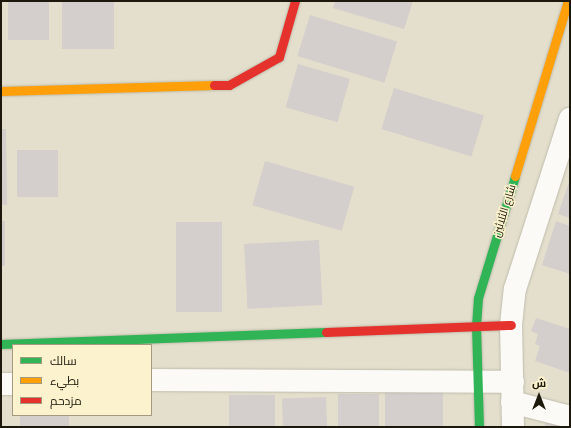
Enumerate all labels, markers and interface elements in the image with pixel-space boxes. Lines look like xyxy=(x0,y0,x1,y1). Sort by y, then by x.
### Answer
street label: شارع الثلاثين xyxy=(491,183,519,239)
legend xyxy=(12,344,152,416)
text: سالك xyxy=(50,353,77,369)
text: بطيء xyxy=(50,373,79,389)
north arrow xyxy=(519,376,559,416)
text: ش xyxy=(532,376,546,391)
text: مزدحم xyxy=(50,393,82,409)

